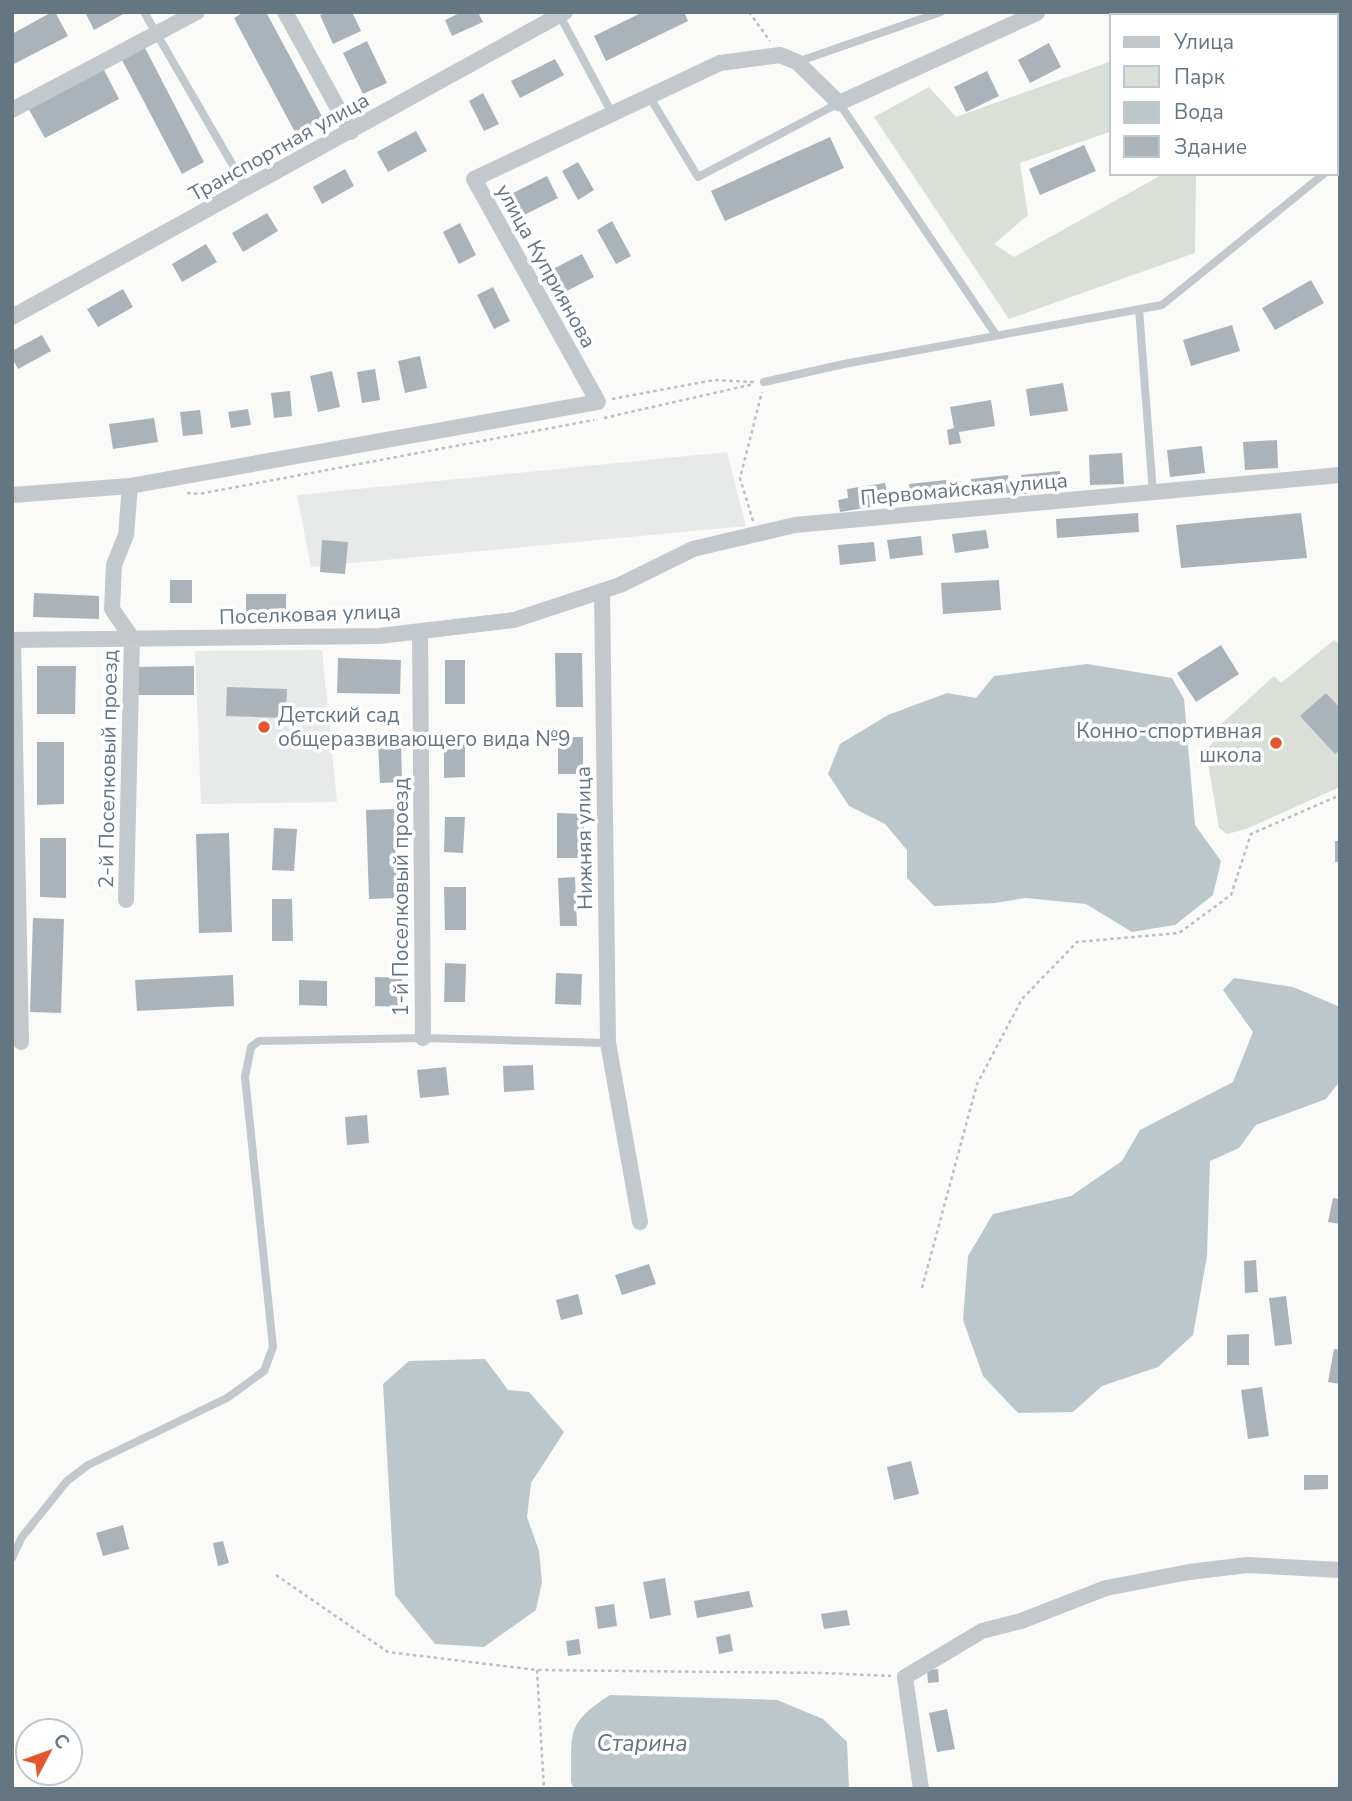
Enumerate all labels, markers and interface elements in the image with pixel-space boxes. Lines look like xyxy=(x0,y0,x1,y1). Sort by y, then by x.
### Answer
legend xyxy=(1110,14,1338,175)
text: Улица xyxy=(1173,28,1234,56)
text: Парк xyxy=(1174,63,1226,91)
street label: Транспортная улица xyxy=(184,86,374,208)
text: Вода xyxy=(1174,98,1224,126)
text: Здание xyxy=(1174,133,1247,161)
street label: улица Куприянова xyxy=(489,179,603,353)
street label: Первомайская улица xyxy=(859,466,1069,512)
street label: Поселковая улица xyxy=(218,597,402,631)
street label: 2-й Поселковый проезд xyxy=(92,649,124,889)
place label: Детский сад общеразвивающего вида №9 xyxy=(278,701,571,753)
place label: Конно-спортивная школа xyxy=(1076,717,1262,769)
marker: Детский сад общеразвивающего вида №9 xyxy=(256,719,272,735)
marker: Конно-спортивная школа xyxy=(1268,735,1284,751)
street label: Нижняя улица xyxy=(569,766,599,910)
street label: 1-й Поселковый проезд xyxy=(387,778,415,1016)
north arrow xyxy=(14,1717,84,1787)
text: С xyxy=(47,1728,75,1755)
water label: Cтарина xyxy=(596,1728,688,1759)

